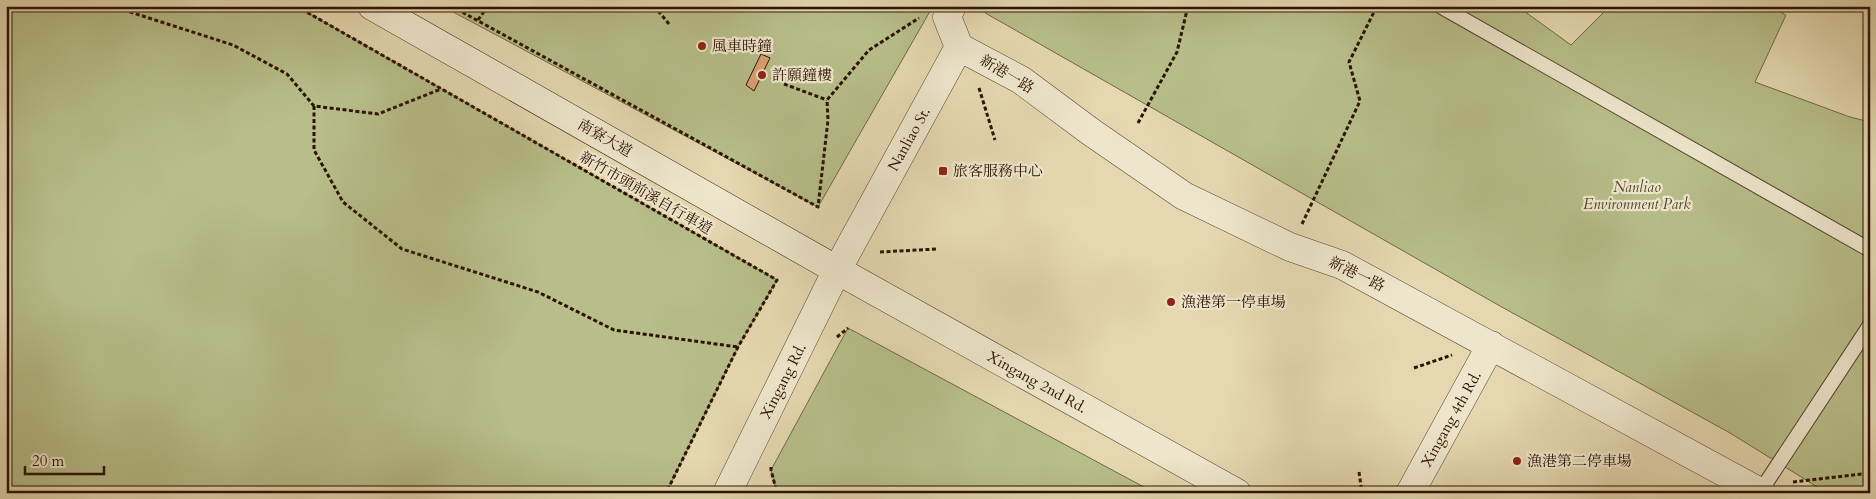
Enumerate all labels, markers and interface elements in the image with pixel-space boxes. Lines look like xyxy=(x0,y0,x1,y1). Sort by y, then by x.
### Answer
place label: 風車時鐘 xyxy=(712,36,772,56)
marker: 風車時鐘 xyxy=(696,40,708,52)
street label: 新港一路 xyxy=(976,50,1038,98)
place label: 許願鐘樓 xyxy=(772,65,832,85)
marker: 許願鐘樓 xyxy=(756,69,768,81)
street label: Nanliao St. xyxy=(883,103,935,175)
street label: 南寮大道 xyxy=(574,114,636,162)
street label: 新竹市頭前溪自行車道 xyxy=(576,147,716,239)
place label: 旅客服務中心 xyxy=(953,161,1043,181)
marker: 旅客服務中心 xyxy=(937,165,949,177)
park label: Nanliao Environment Park xyxy=(1583,177,1691,214)
street label: 新港一路 xyxy=(1326,252,1388,296)
place label: 漁港第一停車場 xyxy=(1181,292,1286,312)
marker: 漁港第一停車場 xyxy=(1165,296,1177,308)
street label: Xingang Rd. xyxy=(755,340,811,422)
street label: Xingang 2nd Rd. xyxy=(984,346,1090,418)
street label: Xingang 4th Rd. xyxy=(1416,367,1486,471)
scale bar xyxy=(25,444,104,476)
text: 20 m xyxy=(32,451,64,471)
place label: 漁港第二停車場 xyxy=(1527,451,1632,471)
marker: 漁港第二停車場 xyxy=(1511,455,1523,467)

